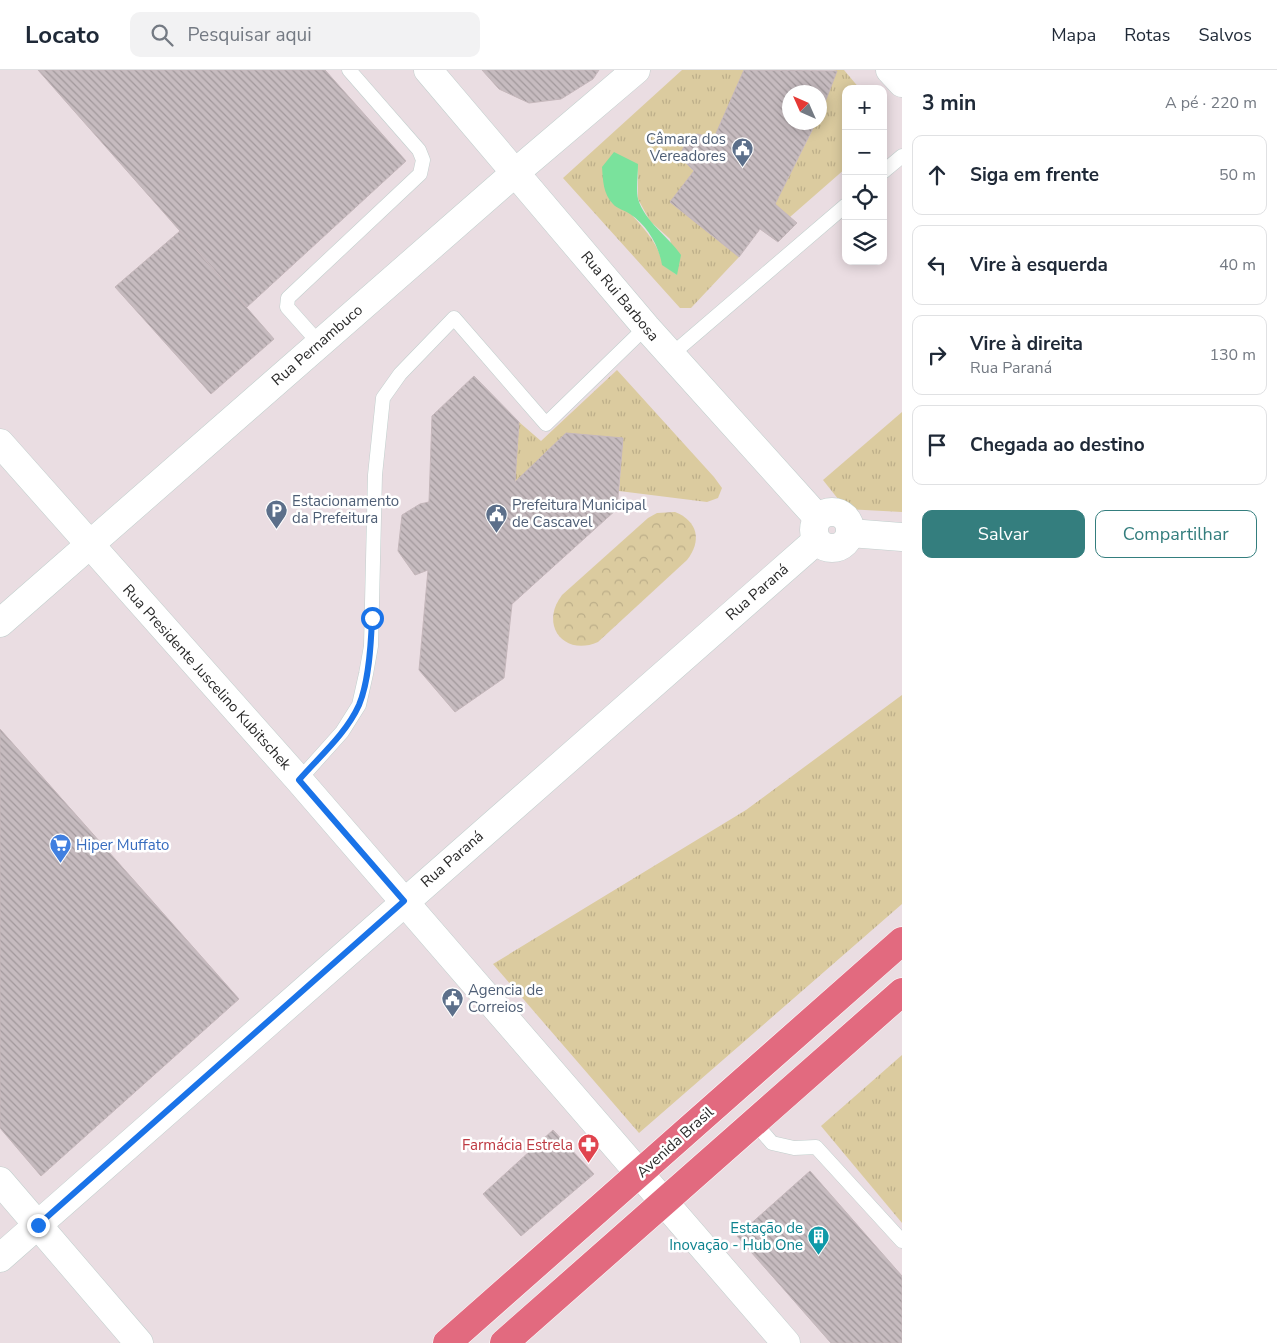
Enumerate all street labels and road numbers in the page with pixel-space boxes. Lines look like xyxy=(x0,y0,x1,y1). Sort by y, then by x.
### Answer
street label: Rua Rui Barbosa xyxy=(576,247,664,345)
street label: Rua Pernambuco xyxy=(267,300,367,390)
street label: Rua Paraná xyxy=(721,559,793,625)
street label: Rua Presidente Juscelino Kubitschek xyxy=(118,580,296,774)
street label: Rua Paraná xyxy=(416,826,488,892)
street label: Avenida Brasil xyxy=(632,1102,718,1182)

